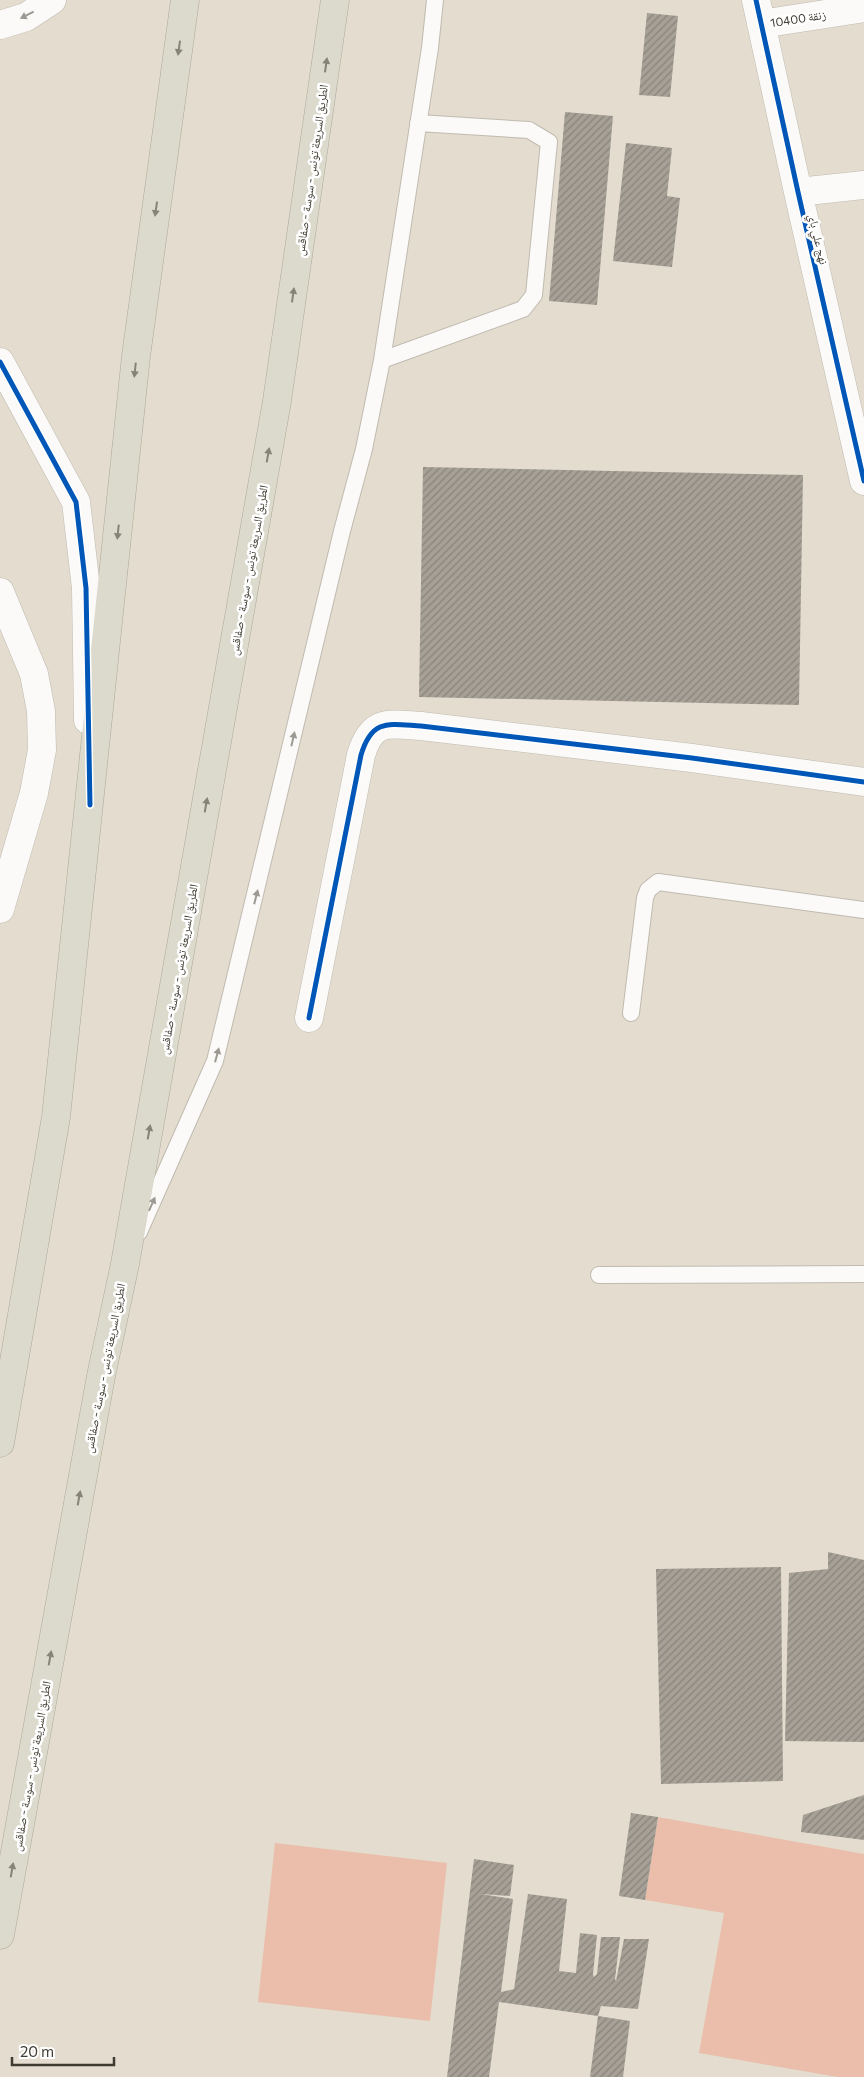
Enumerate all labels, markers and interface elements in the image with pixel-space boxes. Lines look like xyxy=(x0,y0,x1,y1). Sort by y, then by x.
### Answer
street label: زنقة 10400 xyxy=(769,7,827,29)
one-way arrow xyxy=(20,11,35,19)
one-way arrow xyxy=(174,41,182,57)
one-way arrow xyxy=(322,56,330,72)
street label: الطريق السريعة تونس - سوسة - صفاقس xyxy=(292,83,331,257)
one-way arrow xyxy=(152,202,160,218)
street label: نهج علي باي xyxy=(802,212,832,267)
one-way arrow xyxy=(289,286,297,302)
one-way arrow xyxy=(131,363,139,379)
one-way arrow xyxy=(264,447,272,463)
street label: الطريق السريعة تونس - سوسة - صفاقس xyxy=(226,484,271,656)
one-way arrow xyxy=(114,524,122,540)
one-way arrow xyxy=(289,731,297,746)
one-way arrow xyxy=(203,797,211,813)
street label: الطريق السريعة تونس - سوسة - صفاقس xyxy=(156,883,201,1055)
one-way arrow xyxy=(252,890,260,905)
one-way arrow xyxy=(213,1047,221,1062)
one-way arrow xyxy=(145,1124,153,1140)
one-way arrow xyxy=(149,1197,157,1211)
street label: الطريق السريعة تونس - سوسة - صفاقس xyxy=(81,1282,129,1454)
one-way arrow xyxy=(76,1490,84,1506)
one-way arrow xyxy=(47,1650,55,1666)
street label: الطريق السريعة تونس - سوسة - صفاقس xyxy=(9,1680,54,1852)
one-way arrow xyxy=(8,1861,16,1877)
scale bar xyxy=(12,2034,115,2066)
text: 20 m xyxy=(20,2042,54,2060)

